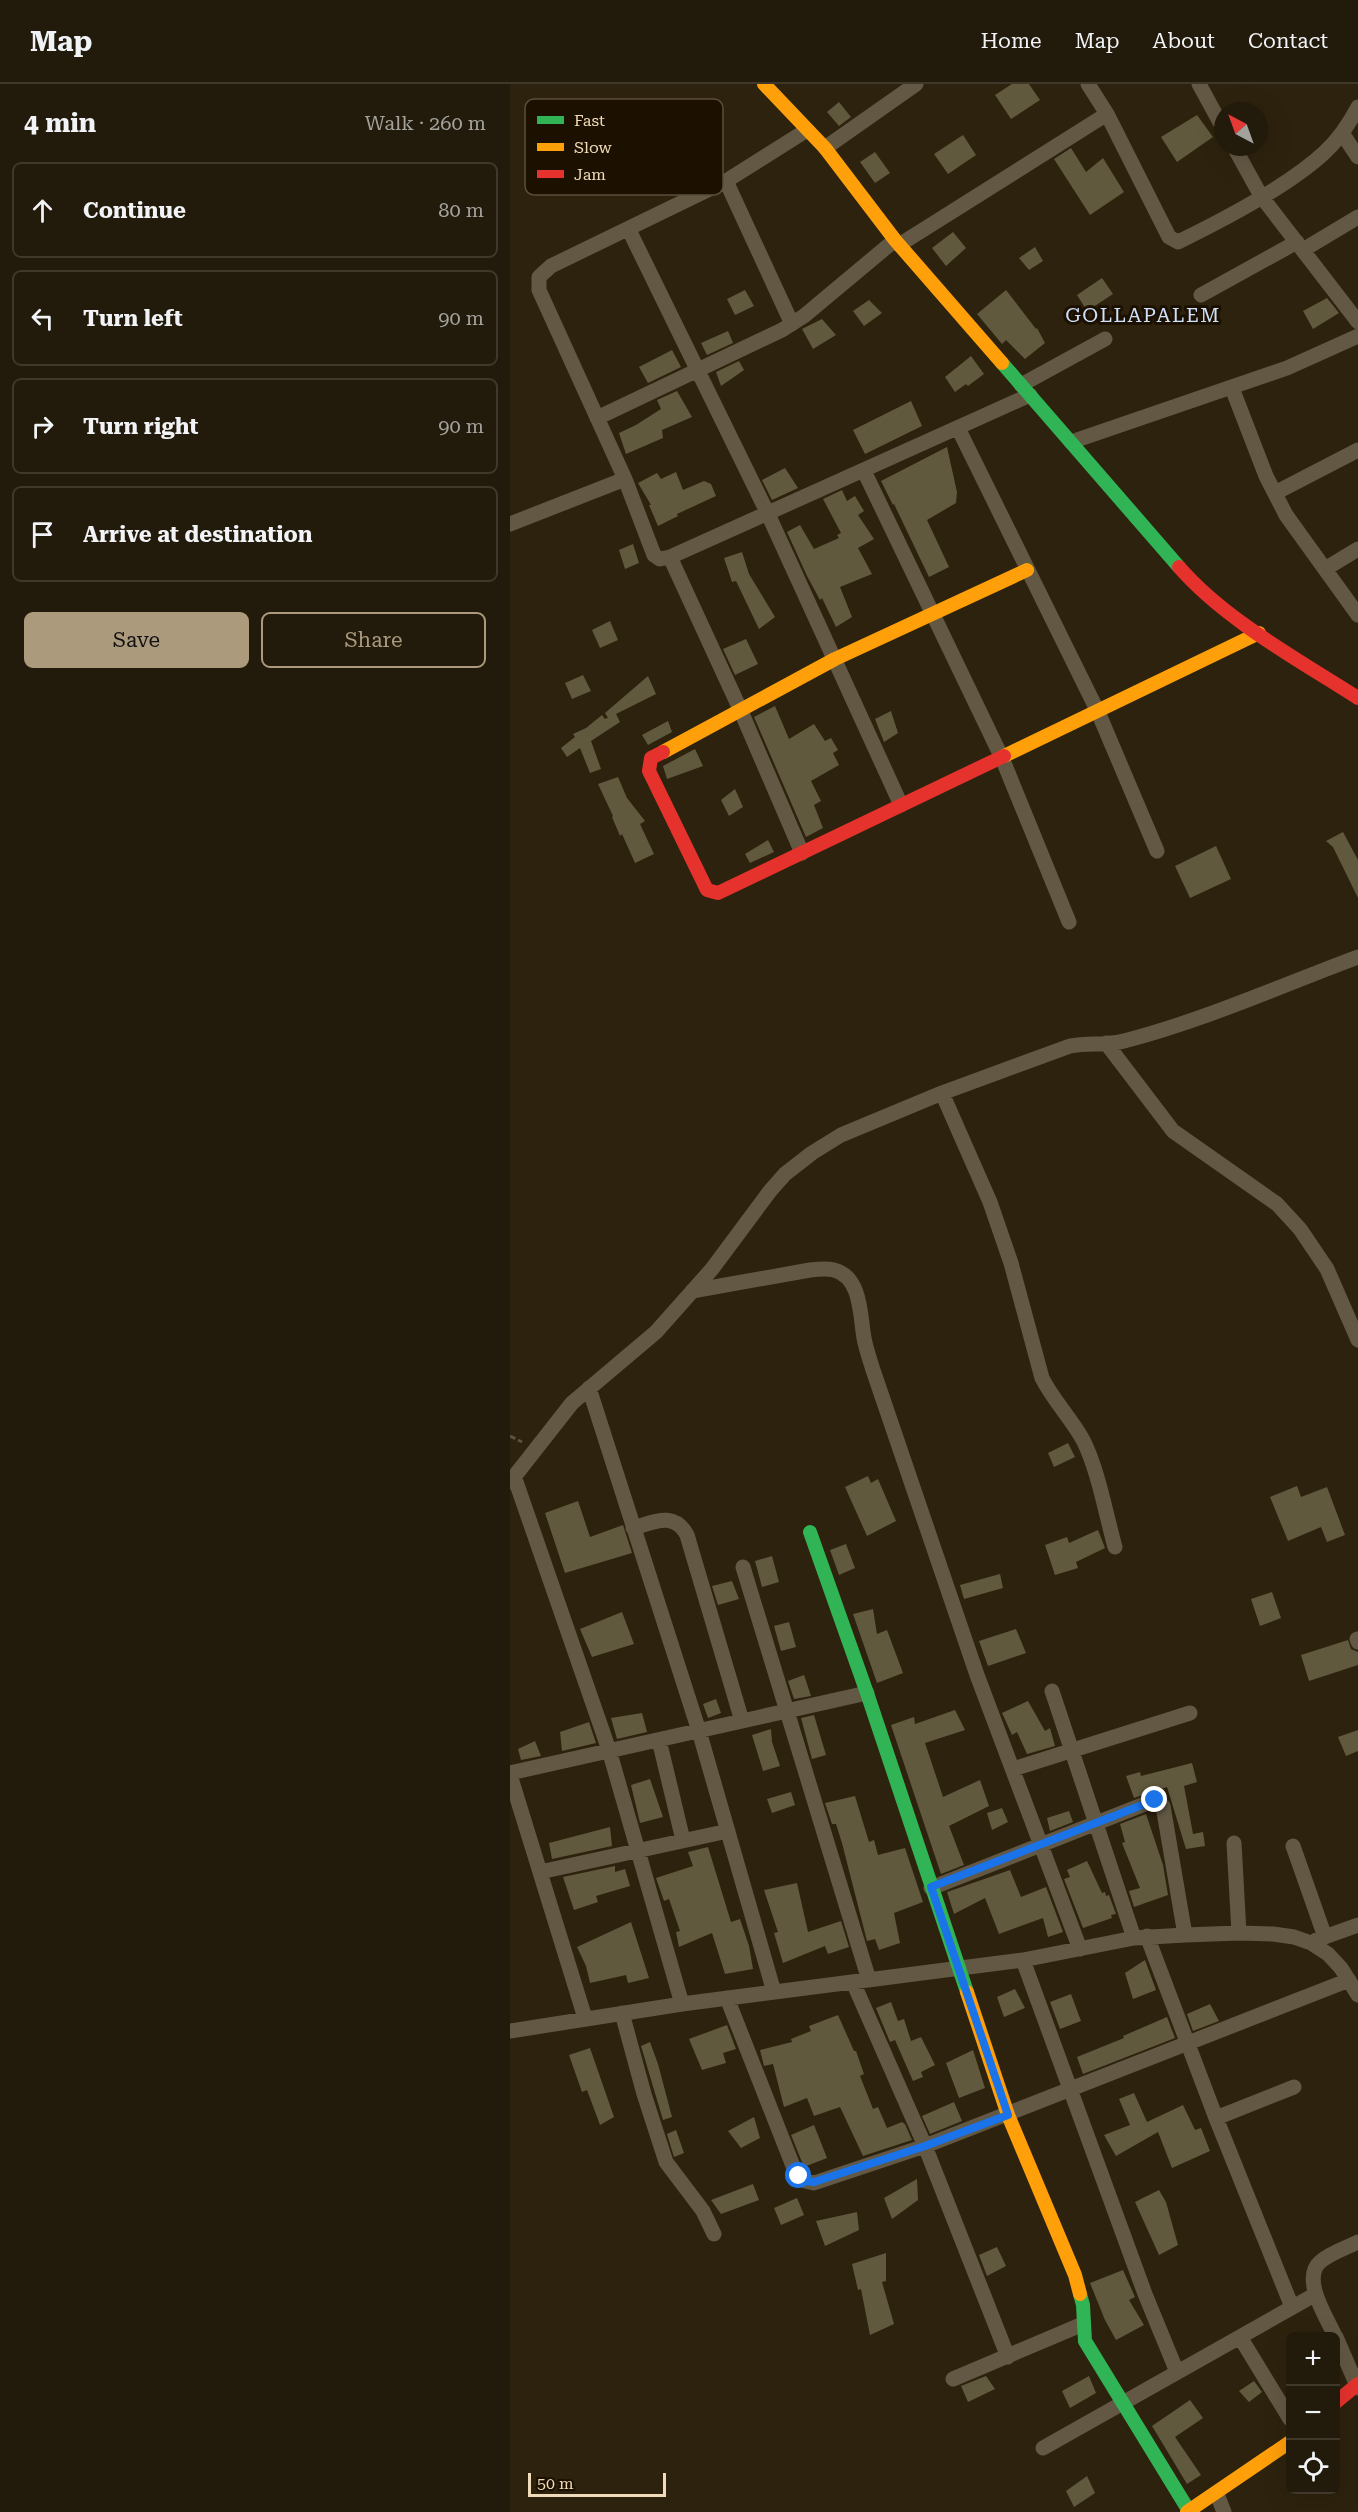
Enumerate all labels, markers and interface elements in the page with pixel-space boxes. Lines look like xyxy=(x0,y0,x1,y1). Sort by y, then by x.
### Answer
text: Map xyxy=(30,25,92,58)
text: Home xyxy=(981,29,1042,53)
text: Map xyxy=(1075,29,1120,53)
text: About xyxy=(1153,29,1215,53)
text: Contact xyxy=(1248,29,1328,53)
legend xyxy=(525,99,723,195)
north arrow xyxy=(1214,102,1268,156)
text: 4 min xyxy=(24,108,96,138)
text: Walk · 260 m xyxy=(365,111,486,135)
text: Fast xyxy=(574,111,605,130)
text: Slow xyxy=(574,138,612,157)
text: Jam xyxy=(574,165,606,184)
icon: ahead xyxy=(26,194,59,227)
text: Continue xyxy=(83,198,186,223)
text: 80 m xyxy=(438,198,484,222)
icon: left xyxy=(26,302,59,335)
district label: GOLLAPALEM xyxy=(1065,303,1221,327)
text: Turn left xyxy=(83,306,183,331)
text: 90 m xyxy=(438,306,484,330)
icon: right xyxy=(26,410,59,443)
text: Turn right xyxy=(83,414,198,439)
text: 90 m xyxy=(438,414,484,438)
icon: arrive xyxy=(26,518,59,551)
text: Arrive at destination xyxy=(83,522,312,547)
button: Save xyxy=(24,612,249,668)
button: Share xyxy=(261,612,486,668)
route end xyxy=(1141,1786,1167,1812)
route start xyxy=(785,2162,811,2188)
map controls xyxy=(1286,2332,1340,2494)
button: + xyxy=(1286,2332,1340,2386)
button: − xyxy=(1286,2386,1340,2440)
button: locate xyxy=(1286,2440,1340,2494)
scale bar xyxy=(528,2470,666,2498)
text: 50 m xyxy=(537,2474,574,2493)

